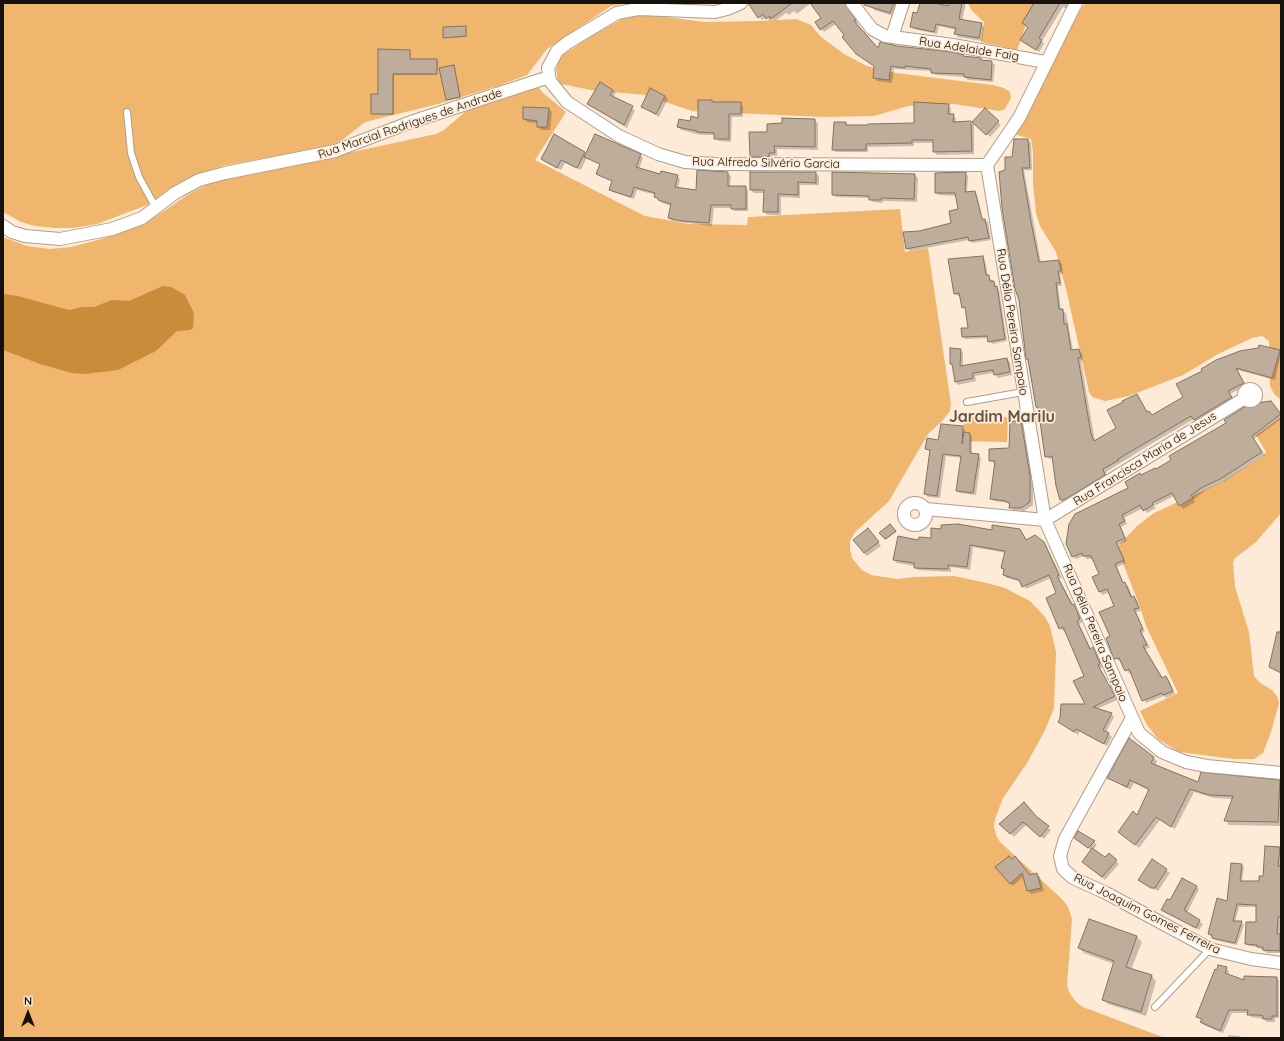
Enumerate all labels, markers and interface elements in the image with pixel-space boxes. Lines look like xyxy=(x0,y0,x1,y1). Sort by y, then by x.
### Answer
street label: Rua Adelaide Faig xyxy=(918,34,1020,64)
street label: Rua Marcial Rodrigues de Andrade xyxy=(316,86,504,162)
street label: Rua Alfredo Silvério Garcia xyxy=(692,155,840,171)
street label: Rua Délio Pereira Sampaio xyxy=(993,248,1031,396)
district label: Jardim Marilu xyxy=(949,407,1055,427)
street label: Rua Francisca Maria de Jesus xyxy=(1071,409,1219,509)
street label: Rua Délio Pereira Sampaio xyxy=(1059,562,1131,704)
street label: Rua Joaquim Gomes Ferreira xyxy=(1071,871,1223,957)
north arrow xyxy=(8,993,48,1033)
text: N xyxy=(24,994,32,1008)

